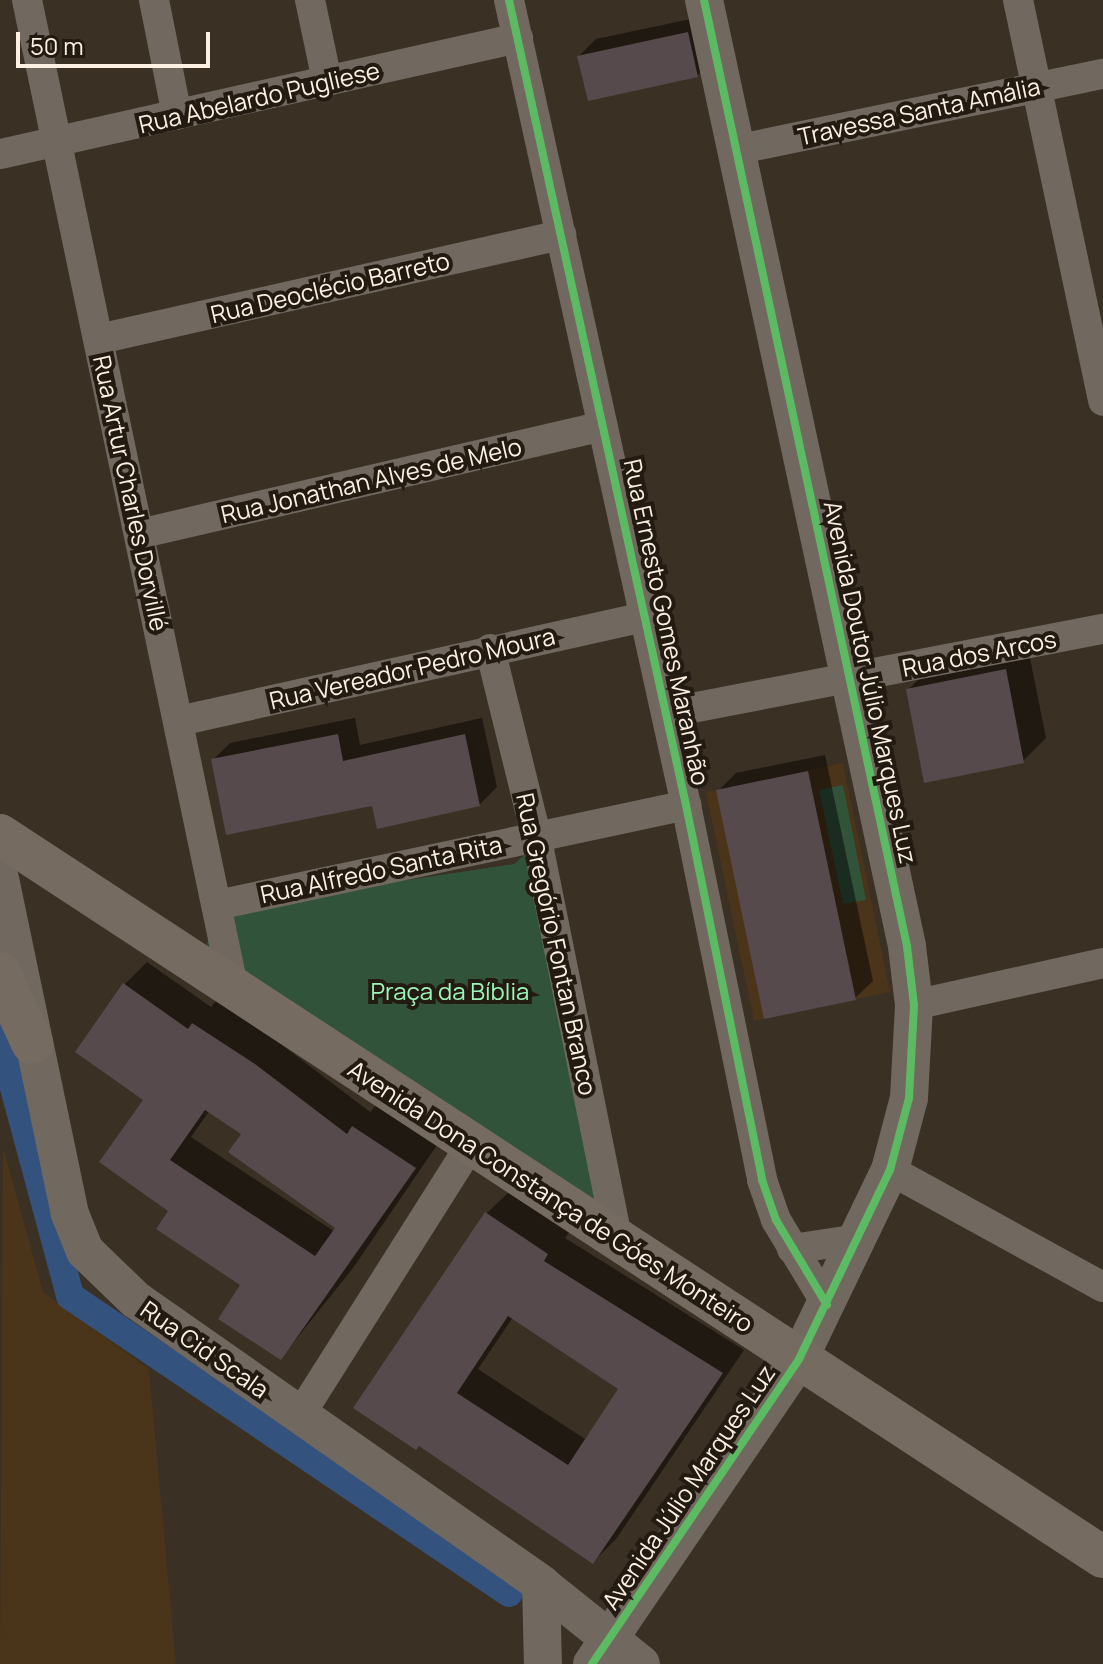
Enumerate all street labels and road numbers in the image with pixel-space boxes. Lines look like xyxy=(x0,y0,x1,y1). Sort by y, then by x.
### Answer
street label: Rua Abelardo Pugliese xyxy=(136,55,382,139)
street label: Travessa Santa Amália xyxy=(795,71,1043,151)
street label: Rua Deoclécio Barreto xyxy=(208,245,452,329)
street label: Rua Artur Charles Dorvillé xyxy=(88,353,174,633)
street label: Rua Jonathan Alves de Melo xyxy=(218,431,524,529)
street label: Rua Ernesto Gomes Maranhão xyxy=(618,456,716,788)
street label: Avenida Doutor Júlio Marques Luz xyxy=(818,498,924,866)
street label: Rua Vereador Pedro Moura xyxy=(266,621,558,715)
street label: Rua dos Arcos xyxy=(899,624,1059,682)
street label: Rua Gregório Fontan Branco xyxy=(511,790,603,1098)
street label: Rua Alfredo Santa Rita xyxy=(258,829,504,909)
street label: Avenida Dona Constança de Góes Monteiro xyxy=(343,1054,759,1338)
street label: Rua Cid Scala xyxy=(135,1294,275,1404)
street label: Avenida Júlio Marques Luz xyxy=(595,1359,781,1615)

